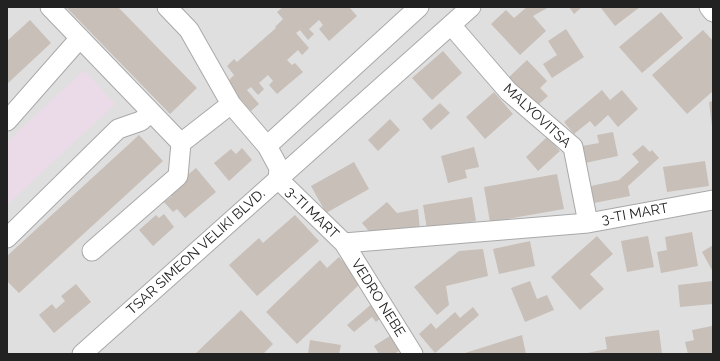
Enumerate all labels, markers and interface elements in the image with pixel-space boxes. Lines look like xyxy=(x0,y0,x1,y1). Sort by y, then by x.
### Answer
street label: MALYOVITSA xyxy=(500,80,574,152)
street label: 3-TI MART xyxy=(282,184,342,242)
street label: TSAR SIMEON VELIKI BLVD. xyxy=(123,185,269,319)
street label: 3-TI MART xyxy=(600,200,670,228)
street label: VEDRO NEBE xyxy=(347,256,409,340)

